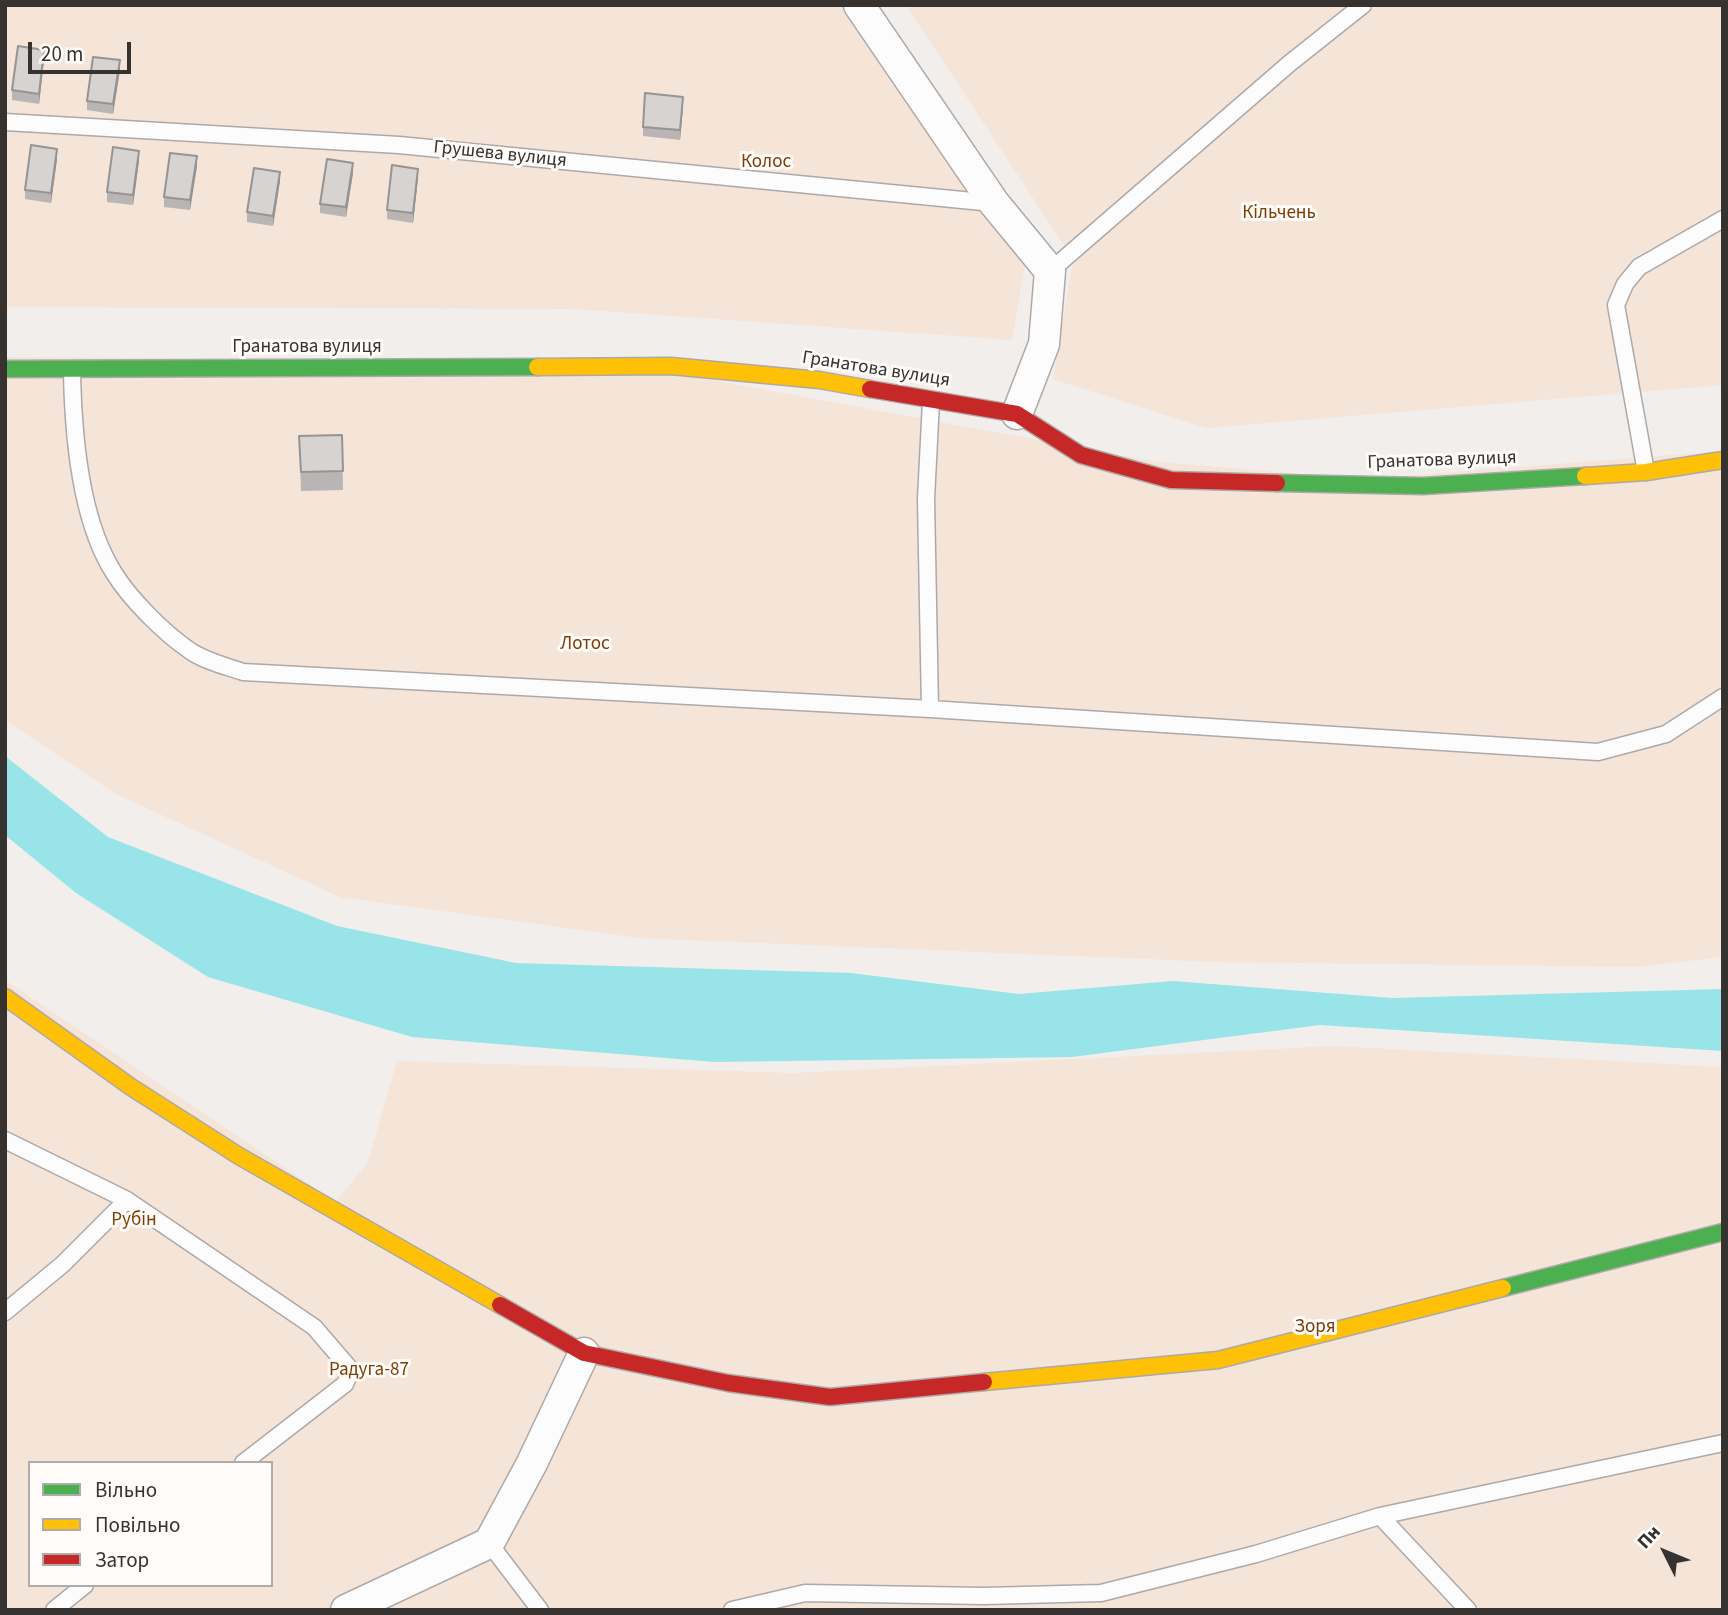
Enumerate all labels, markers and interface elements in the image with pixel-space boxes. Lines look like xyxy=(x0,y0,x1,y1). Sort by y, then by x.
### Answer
scale bar xyxy=(32,28,135,72)
text: 20 m xyxy=(41,39,83,69)
street label: Грушева вулиця xyxy=(432,137,568,173)
park label: Колос xyxy=(741,152,791,174)
park label: Кільчень xyxy=(1242,203,1316,225)
street label: Гранатова вулиця xyxy=(232,337,382,359)
street label: Гранатова вулиця xyxy=(800,347,952,393)
street label: Гранатова вулиця xyxy=(1367,447,1517,475)
park label: Лотос xyxy=(560,634,610,656)
park label: Рубін xyxy=(111,1210,157,1232)
park label: Зоря xyxy=(1294,1317,1336,1339)
park label: Радуга-87 xyxy=(329,1360,409,1382)
legend xyxy=(28,1461,273,1587)
text: Вільно xyxy=(95,1475,157,1505)
text: Повільно xyxy=(95,1510,180,1540)
north arrow xyxy=(1630,1517,1700,1587)
text: Пн xyxy=(1631,1519,1667,1555)
text: Затор xyxy=(95,1545,149,1575)

